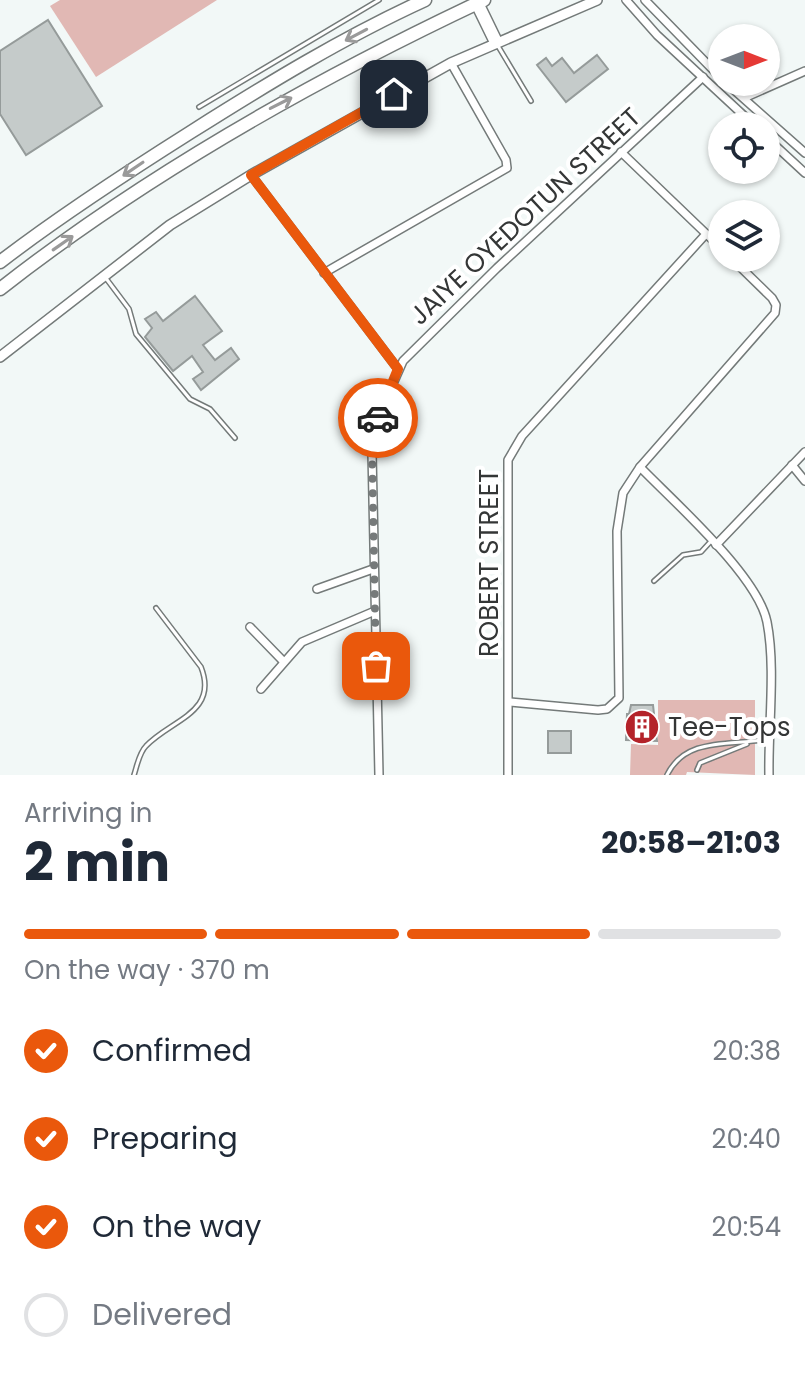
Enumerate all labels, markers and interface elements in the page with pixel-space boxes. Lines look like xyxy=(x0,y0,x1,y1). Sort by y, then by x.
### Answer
north arrow xyxy=(708,24,780,96)
map controls xyxy=(708,24,780,272)
one-way arrow xyxy=(344,28,368,44)
pin xyxy=(360,60,428,128)
icon: home xyxy=(372,72,416,116)
one-way arrow xyxy=(269,94,293,110)
street label: JAIYE OYEDOTUN STREET xyxy=(402,99,648,333)
button: locate xyxy=(708,112,780,184)
one-way arrow xyxy=(122,161,144,177)
button: layers xyxy=(708,200,780,272)
one-way arrow xyxy=(51,235,73,251)
courier xyxy=(338,378,418,458)
icon: car xyxy=(356,396,400,440)
street label: ROBERT STREET xyxy=(471,469,507,657)
pin xyxy=(342,632,410,700)
icon: bag xyxy=(354,644,398,688)
building icon: Tee-Tops xyxy=(623,708,661,746)
place label: Tee-Tops xyxy=(668,709,791,745)
text: Arriving in xyxy=(24,795,153,831)
text: 20:58–21:03 xyxy=(601,821,781,864)
text: 2 min xyxy=(24,826,170,899)
text: On the way · 370 m xyxy=(24,952,270,988)
icon: check xyxy=(24,1029,68,1073)
text: Confirmed xyxy=(92,1029,252,1072)
text: 20:38 xyxy=(712,1033,781,1069)
icon: check xyxy=(24,1117,68,1161)
text: Preparing xyxy=(92,1117,238,1160)
text: 20:40 xyxy=(712,1121,781,1157)
icon: check xyxy=(24,1205,68,1249)
text: On the way xyxy=(92,1205,261,1248)
text: 20:54 xyxy=(712,1209,781,1245)
text: Delivered xyxy=(92,1293,232,1336)

